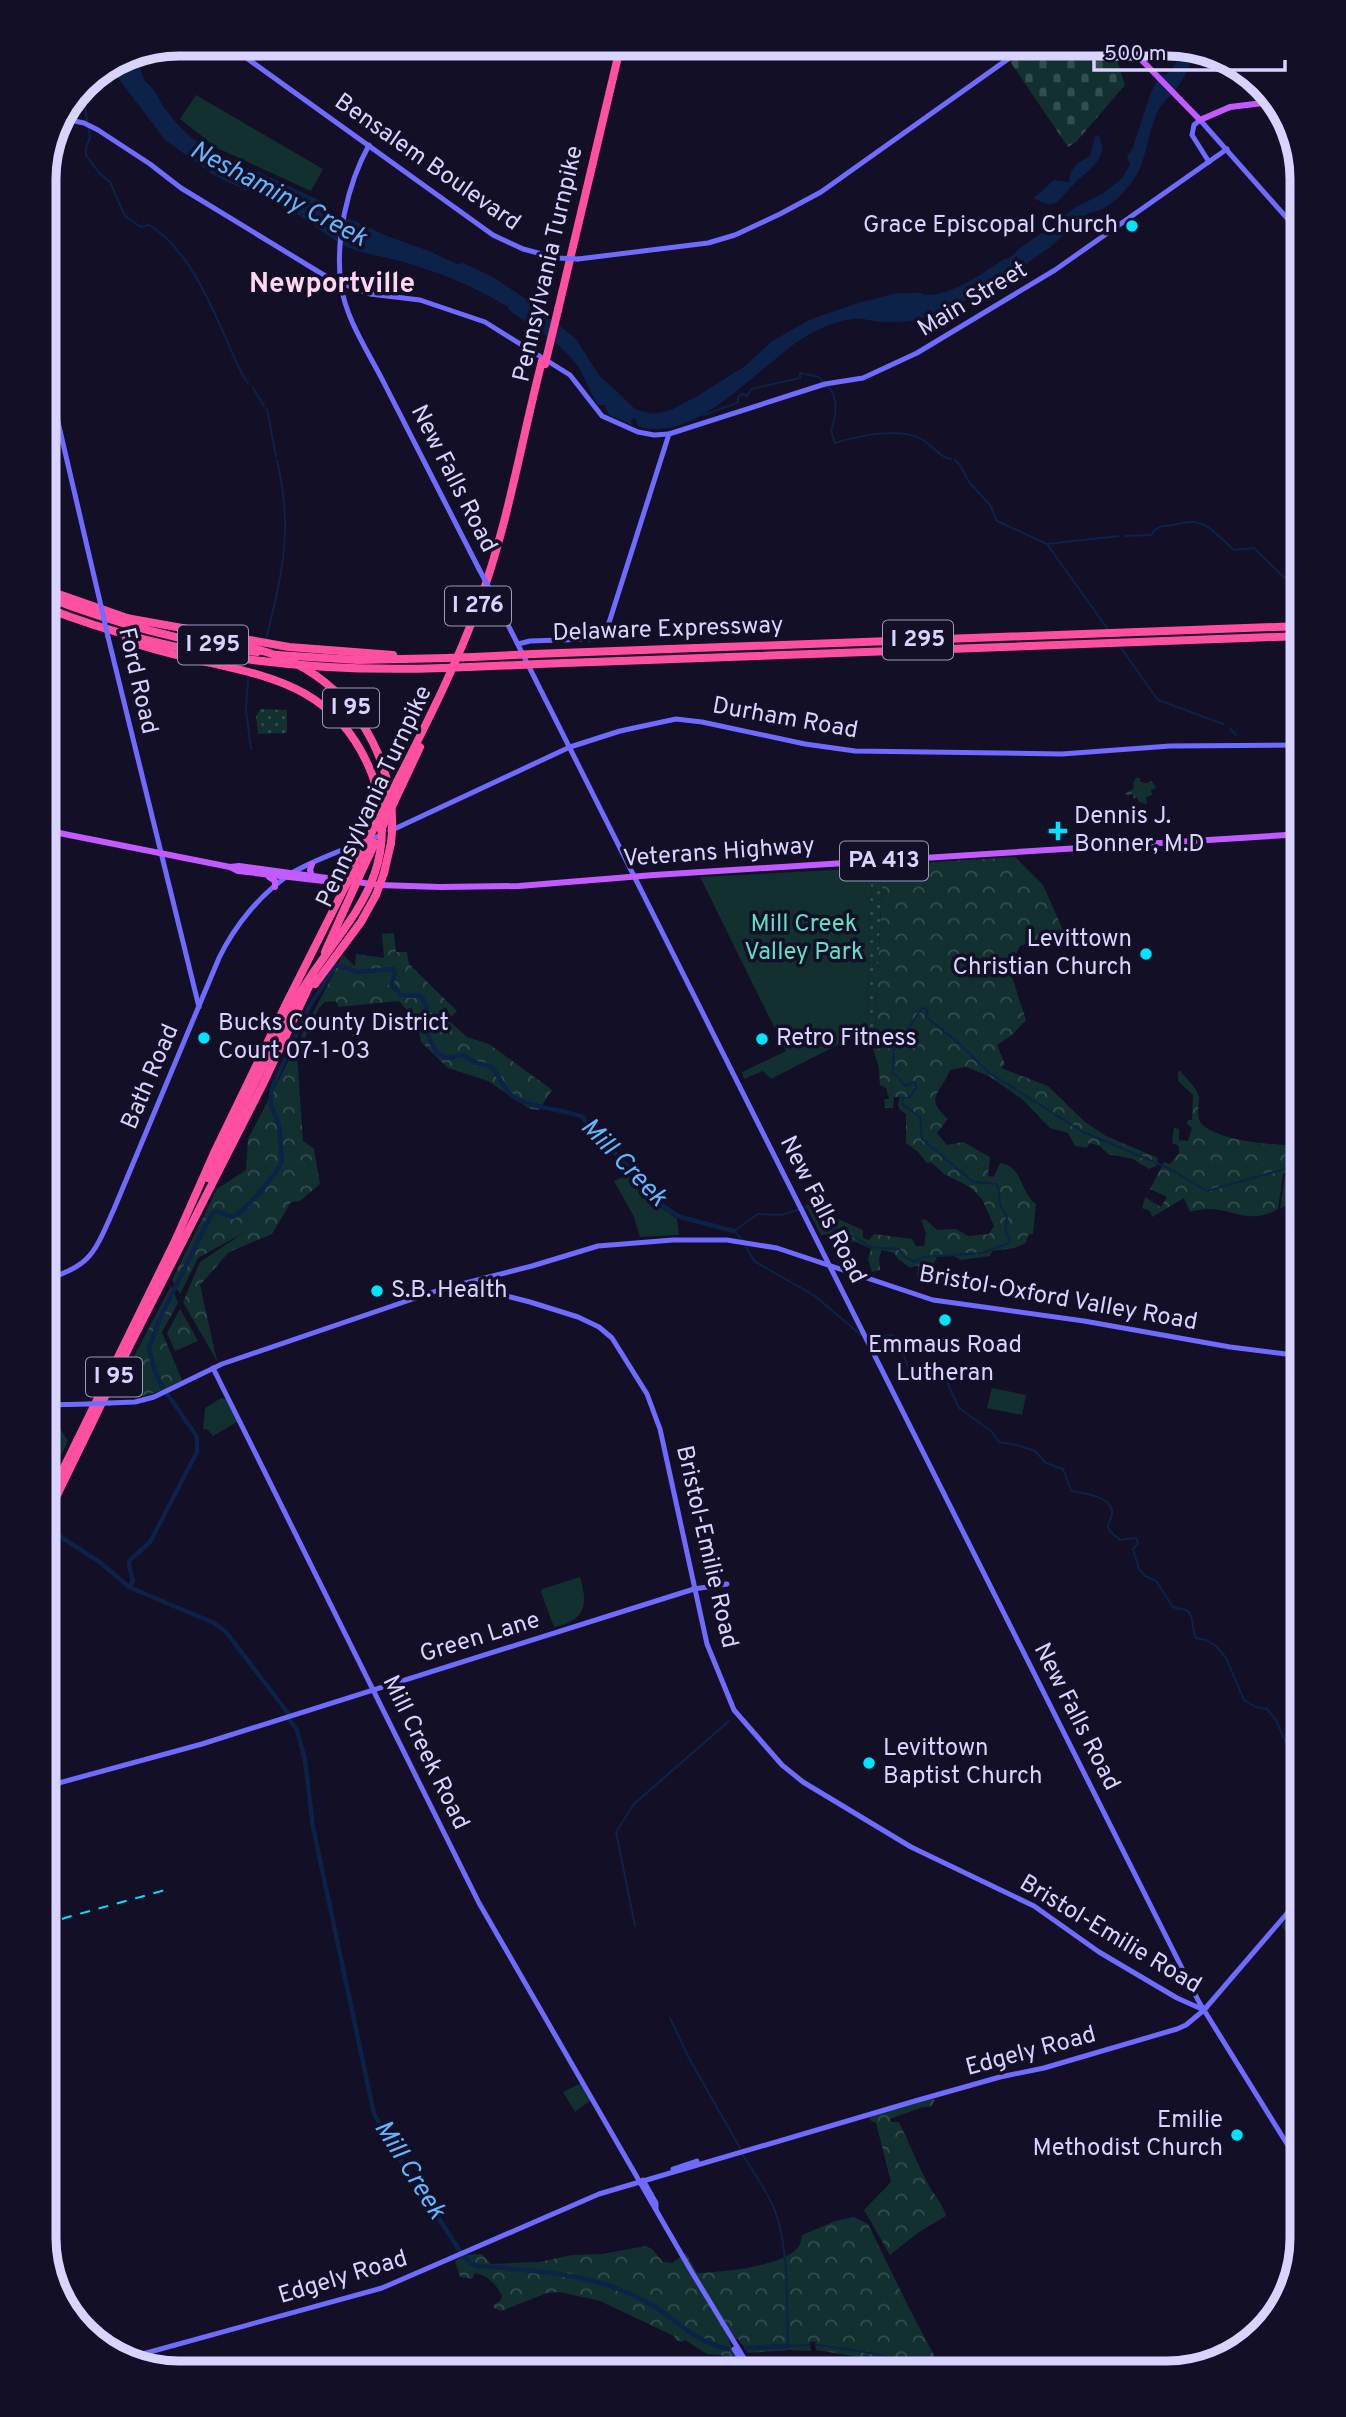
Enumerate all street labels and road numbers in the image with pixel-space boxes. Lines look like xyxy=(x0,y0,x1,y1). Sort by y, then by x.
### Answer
street label: Bensalem Boulevard xyxy=(328,88,526,238)
street label: Pennsylvania Turnpike xyxy=(507,143,591,385)
street label: Main Street xyxy=(913,256,1033,344)
street label: New Falls Road xyxy=(403,400,503,558)
road number: I 276 xyxy=(445,586,511,626)
street label: Delaware Expressway xyxy=(552,611,784,649)
road number: I 295 xyxy=(883,620,953,660)
street label: Ford Road xyxy=(110,625,164,737)
road number: I 295 xyxy=(178,625,248,664)
street label: Pennsylvania Turnpike xyxy=(310,681,440,913)
road number: I 95 xyxy=(323,688,379,728)
street label: Durham Road xyxy=(710,691,860,747)
street label: Veterans Highway xyxy=(622,831,816,875)
road number: PA 413 xyxy=(840,842,928,880)
street label: Bath Road xyxy=(115,1020,187,1134)
street label: New Falls Road xyxy=(772,1131,872,1289)
street label: Bristol-Oxford Valley Road xyxy=(916,1260,1200,1338)
road number: I 95 xyxy=(86,1358,142,1396)
street label: Bristol-Emilie Road xyxy=(668,1443,744,1651)
street label: Green Lane xyxy=(416,1606,544,1670)
street label: New Falls Road xyxy=(1026,1638,1126,1796)
street label: Mill Creek Road xyxy=(375,1671,475,1835)
street label: Bristol-Emilie Road xyxy=(1014,1869,1206,2001)
street label: Edgely Road xyxy=(963,2020,1099,2084)
street label: Edgely Road xyxy=(275,2244,411,2312)

